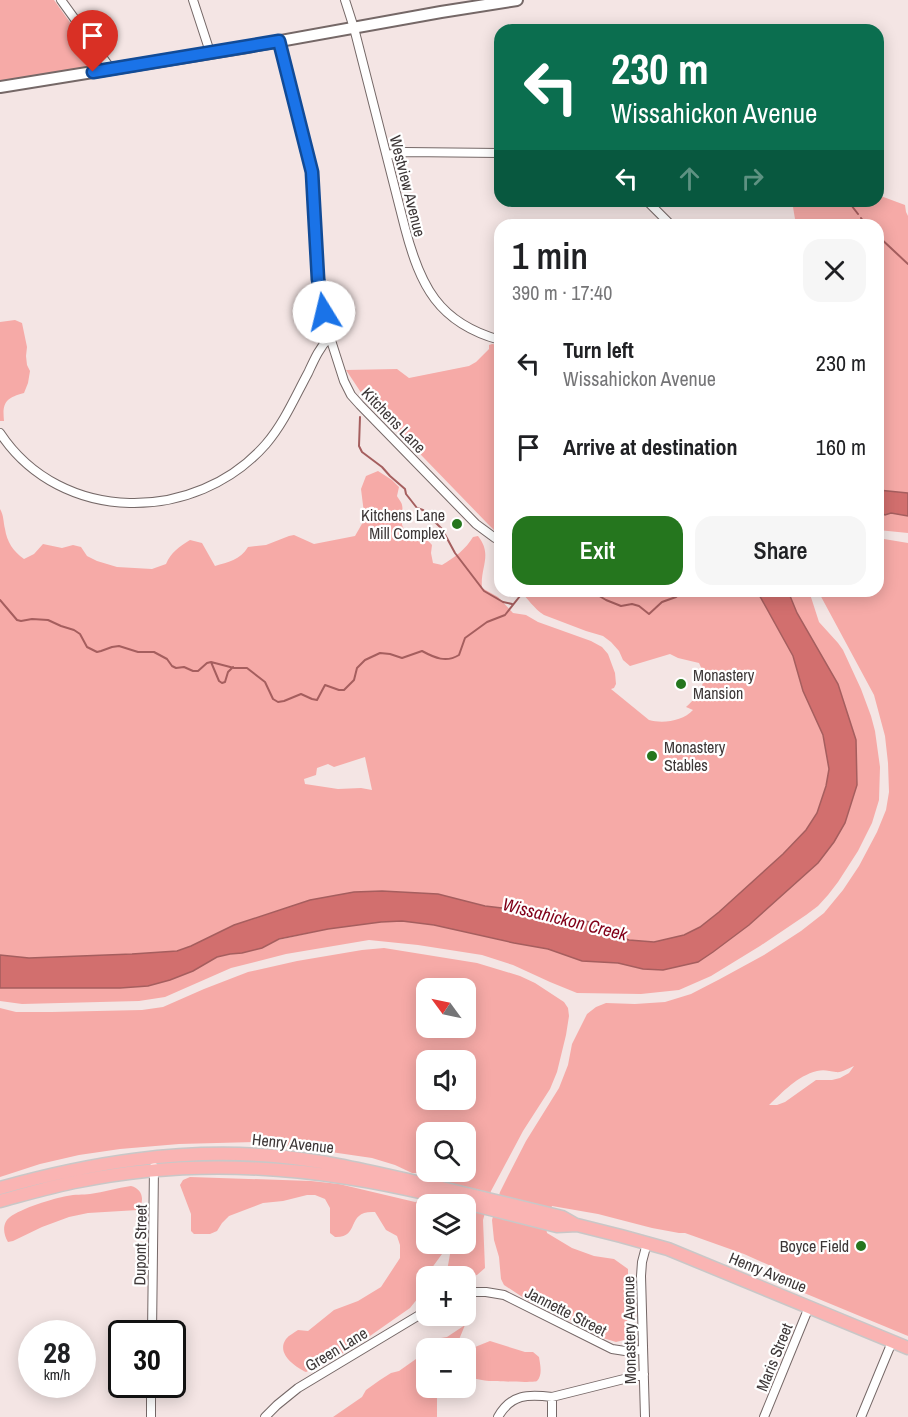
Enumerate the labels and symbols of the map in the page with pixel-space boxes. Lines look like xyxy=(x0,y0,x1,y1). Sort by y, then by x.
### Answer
pin xyxy=(67,10,118,72)
street label: Westview Avenue xyxy=(385,133,431,239)
position arrow xyxy=(292,280,356,344)
street label: Kitchens Lane xyxy=(357,382,431,458)
place label: Kitchens Lane Mill Complex xyxy=(361,504,445,544)
marker: Kitchens Lane Mill Complex xyxy=(450,517,464,531)
place label: Monastery Mansion xyxy=(693,664,755,704)
marker: Monastery Mansion xyxy=(674,677,688,691)
place label: Monastery Stables xyxy=(664,736,726,776)
marker: Monastery Stables xyxy=(645,749,659,763)
water label: Wissahickon Creek xyxy=(500,891,631,947)
north arrow xyxy=(416,978,476,1038)
street label: Henry Avenue xyxy=(251,1128,335,1158)
street label: Dupont Street xyxy=(128,1204,152,1286)
place label: Boyce Field xyxy=(780,1235,849,1257)
marker: Boyce Field xyxy=(854,1239,868,1253)
street label: Henry Avenue xyxy=(726,1246,810,1298)
street label: Monastery Avenue xyxy=(617,1276,641,1384)
street label: Jannette Street xyxy=(521,1281,611,1341)
street label: Maris Street xyxy=(750,1319,798,1394)
speed limit sign: 30 xyxy=(108,1320,186,1398)
street label: Green Lane xyxy=(301,1322,371,1376)

